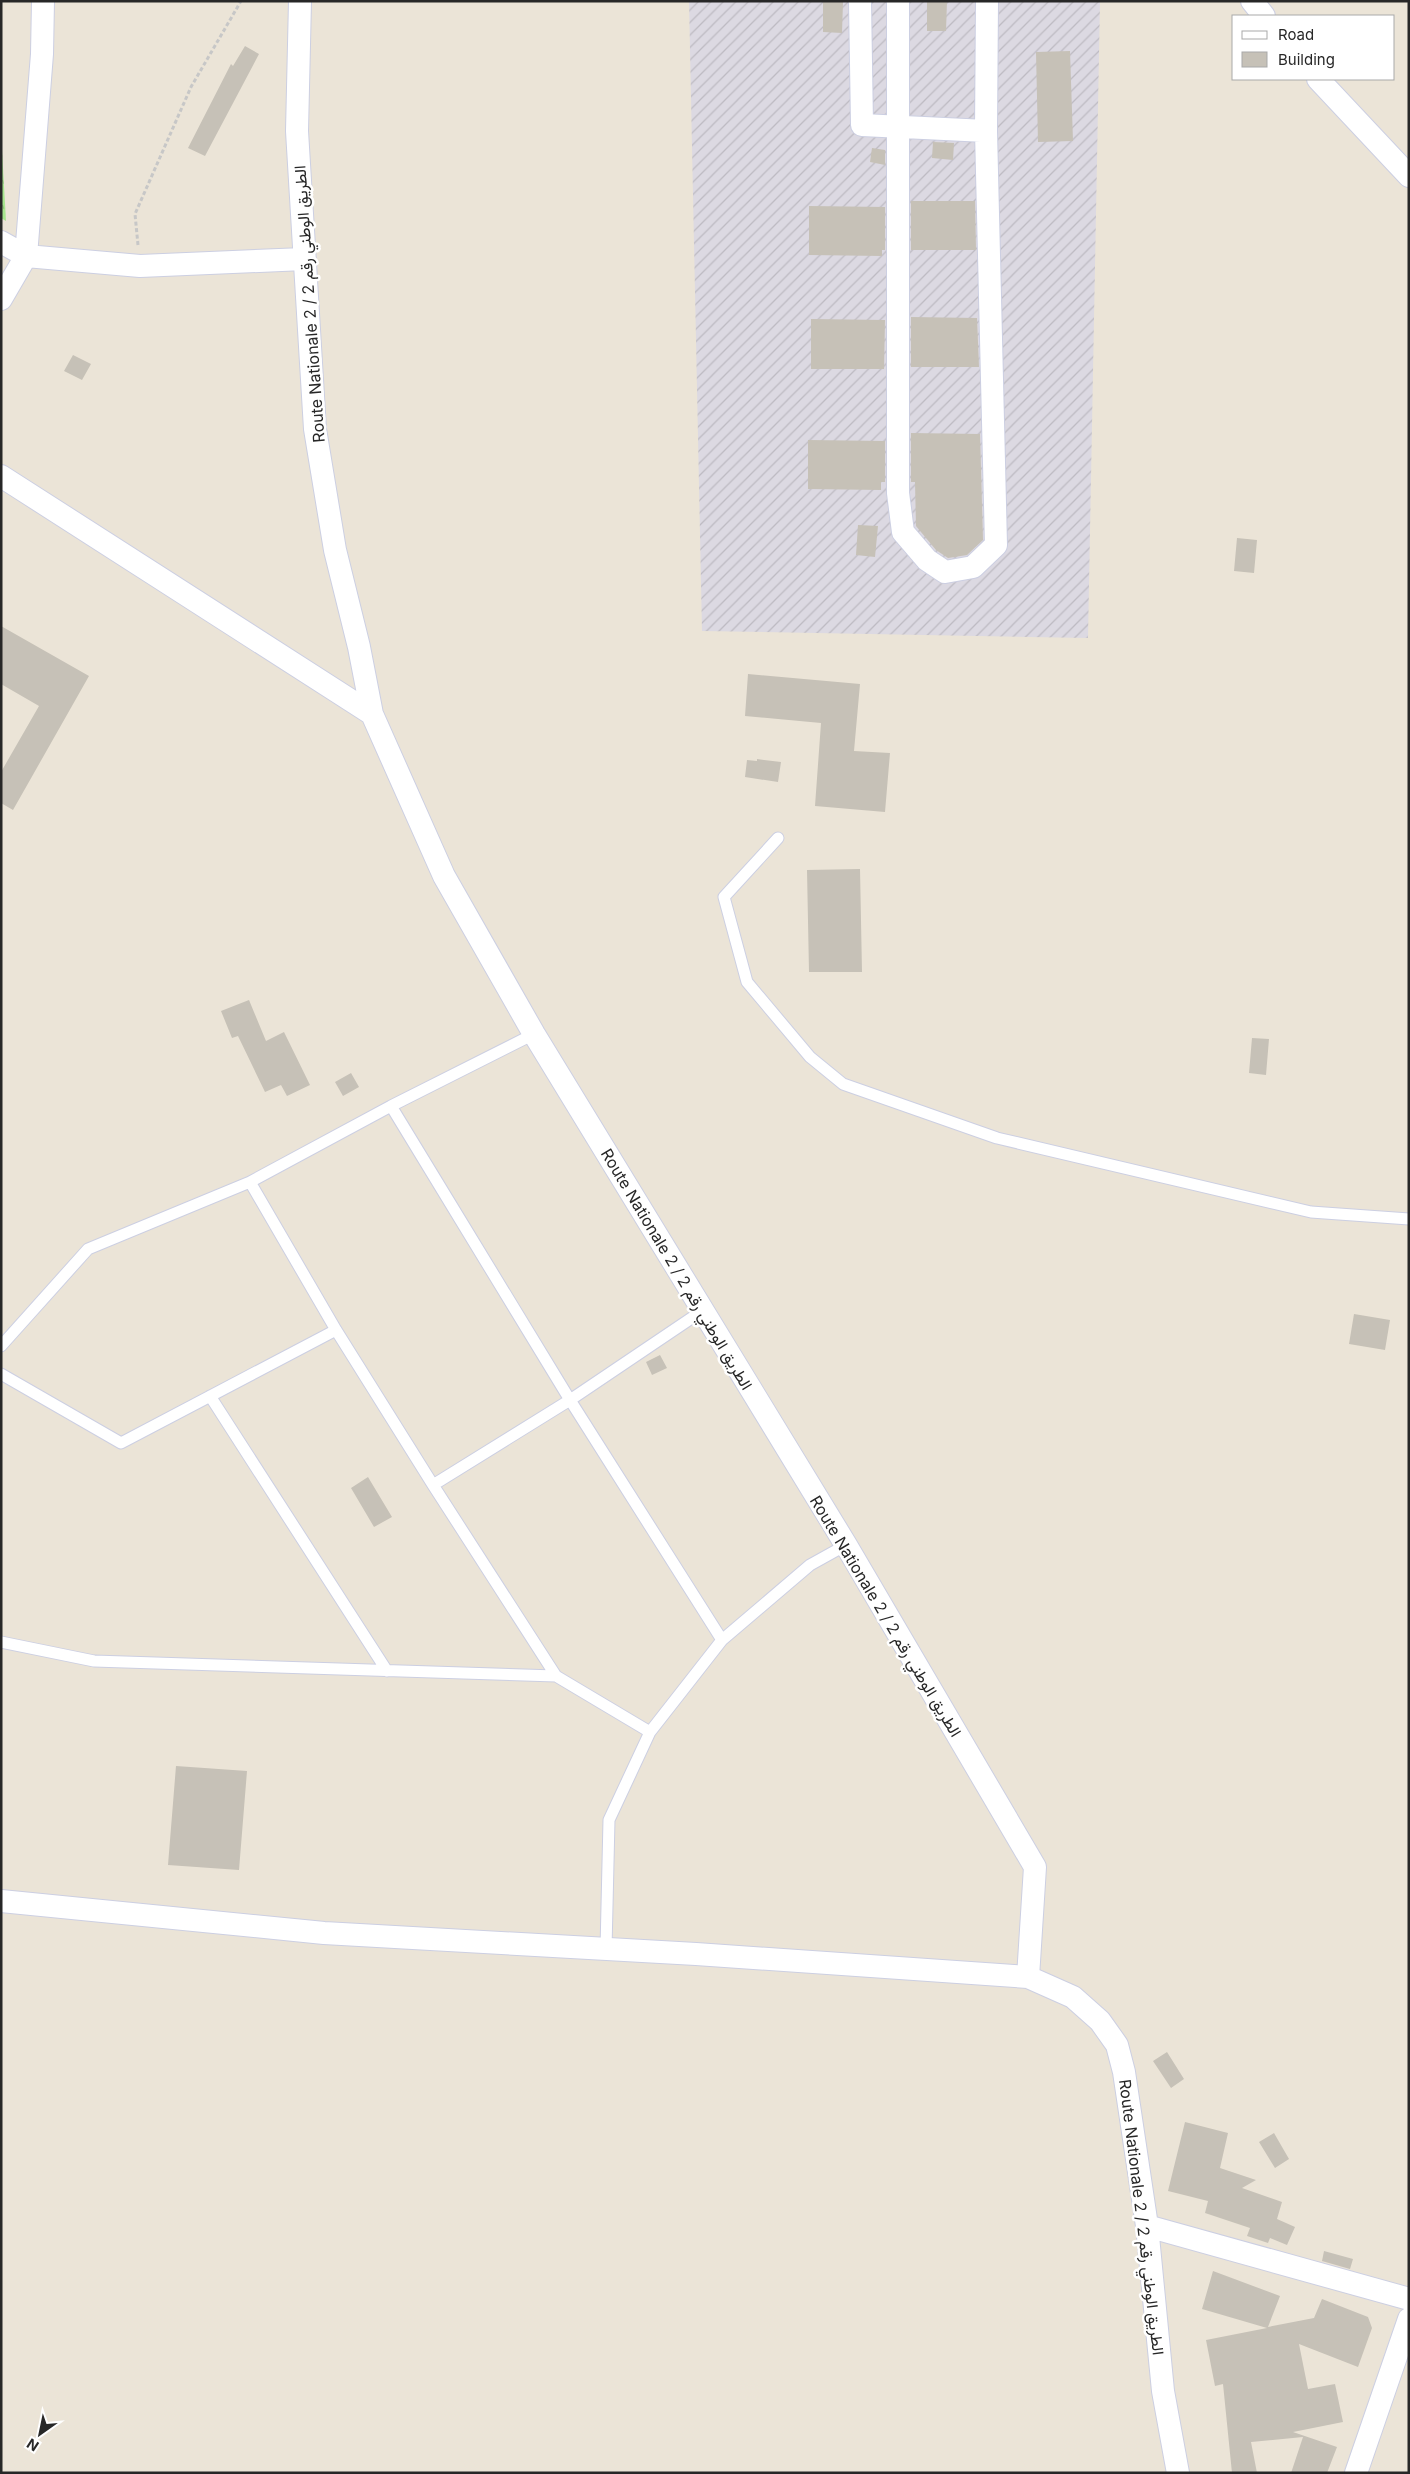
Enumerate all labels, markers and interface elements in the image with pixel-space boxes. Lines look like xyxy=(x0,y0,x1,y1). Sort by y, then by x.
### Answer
legend xyxy=(1232,15,1395,80)
text: Road xyxy=(1278,25,1314,44)
text: Building xyxy=(1278,50,1335,69)
street label: Route Nationale 2 / الطريق الوطني رقم 2 xyxy=(289,164,333,443)
street label: Route Nationale 2 / الطريق الوطني رقم 2 xyxy=(593,1145,757,1395)
street label: Route Nationale 2 / الطريق الوطني رقم 2 xyxy=(802,1492,966,1742)
street label: Route Nationale 2 / الطريق الوطني رقم 2 xyxy=(1111,2078,1169,2357)
north arrow xyxy=(15,2409,65,2459)
text: N xyxy=(24,2435,42,2455)

